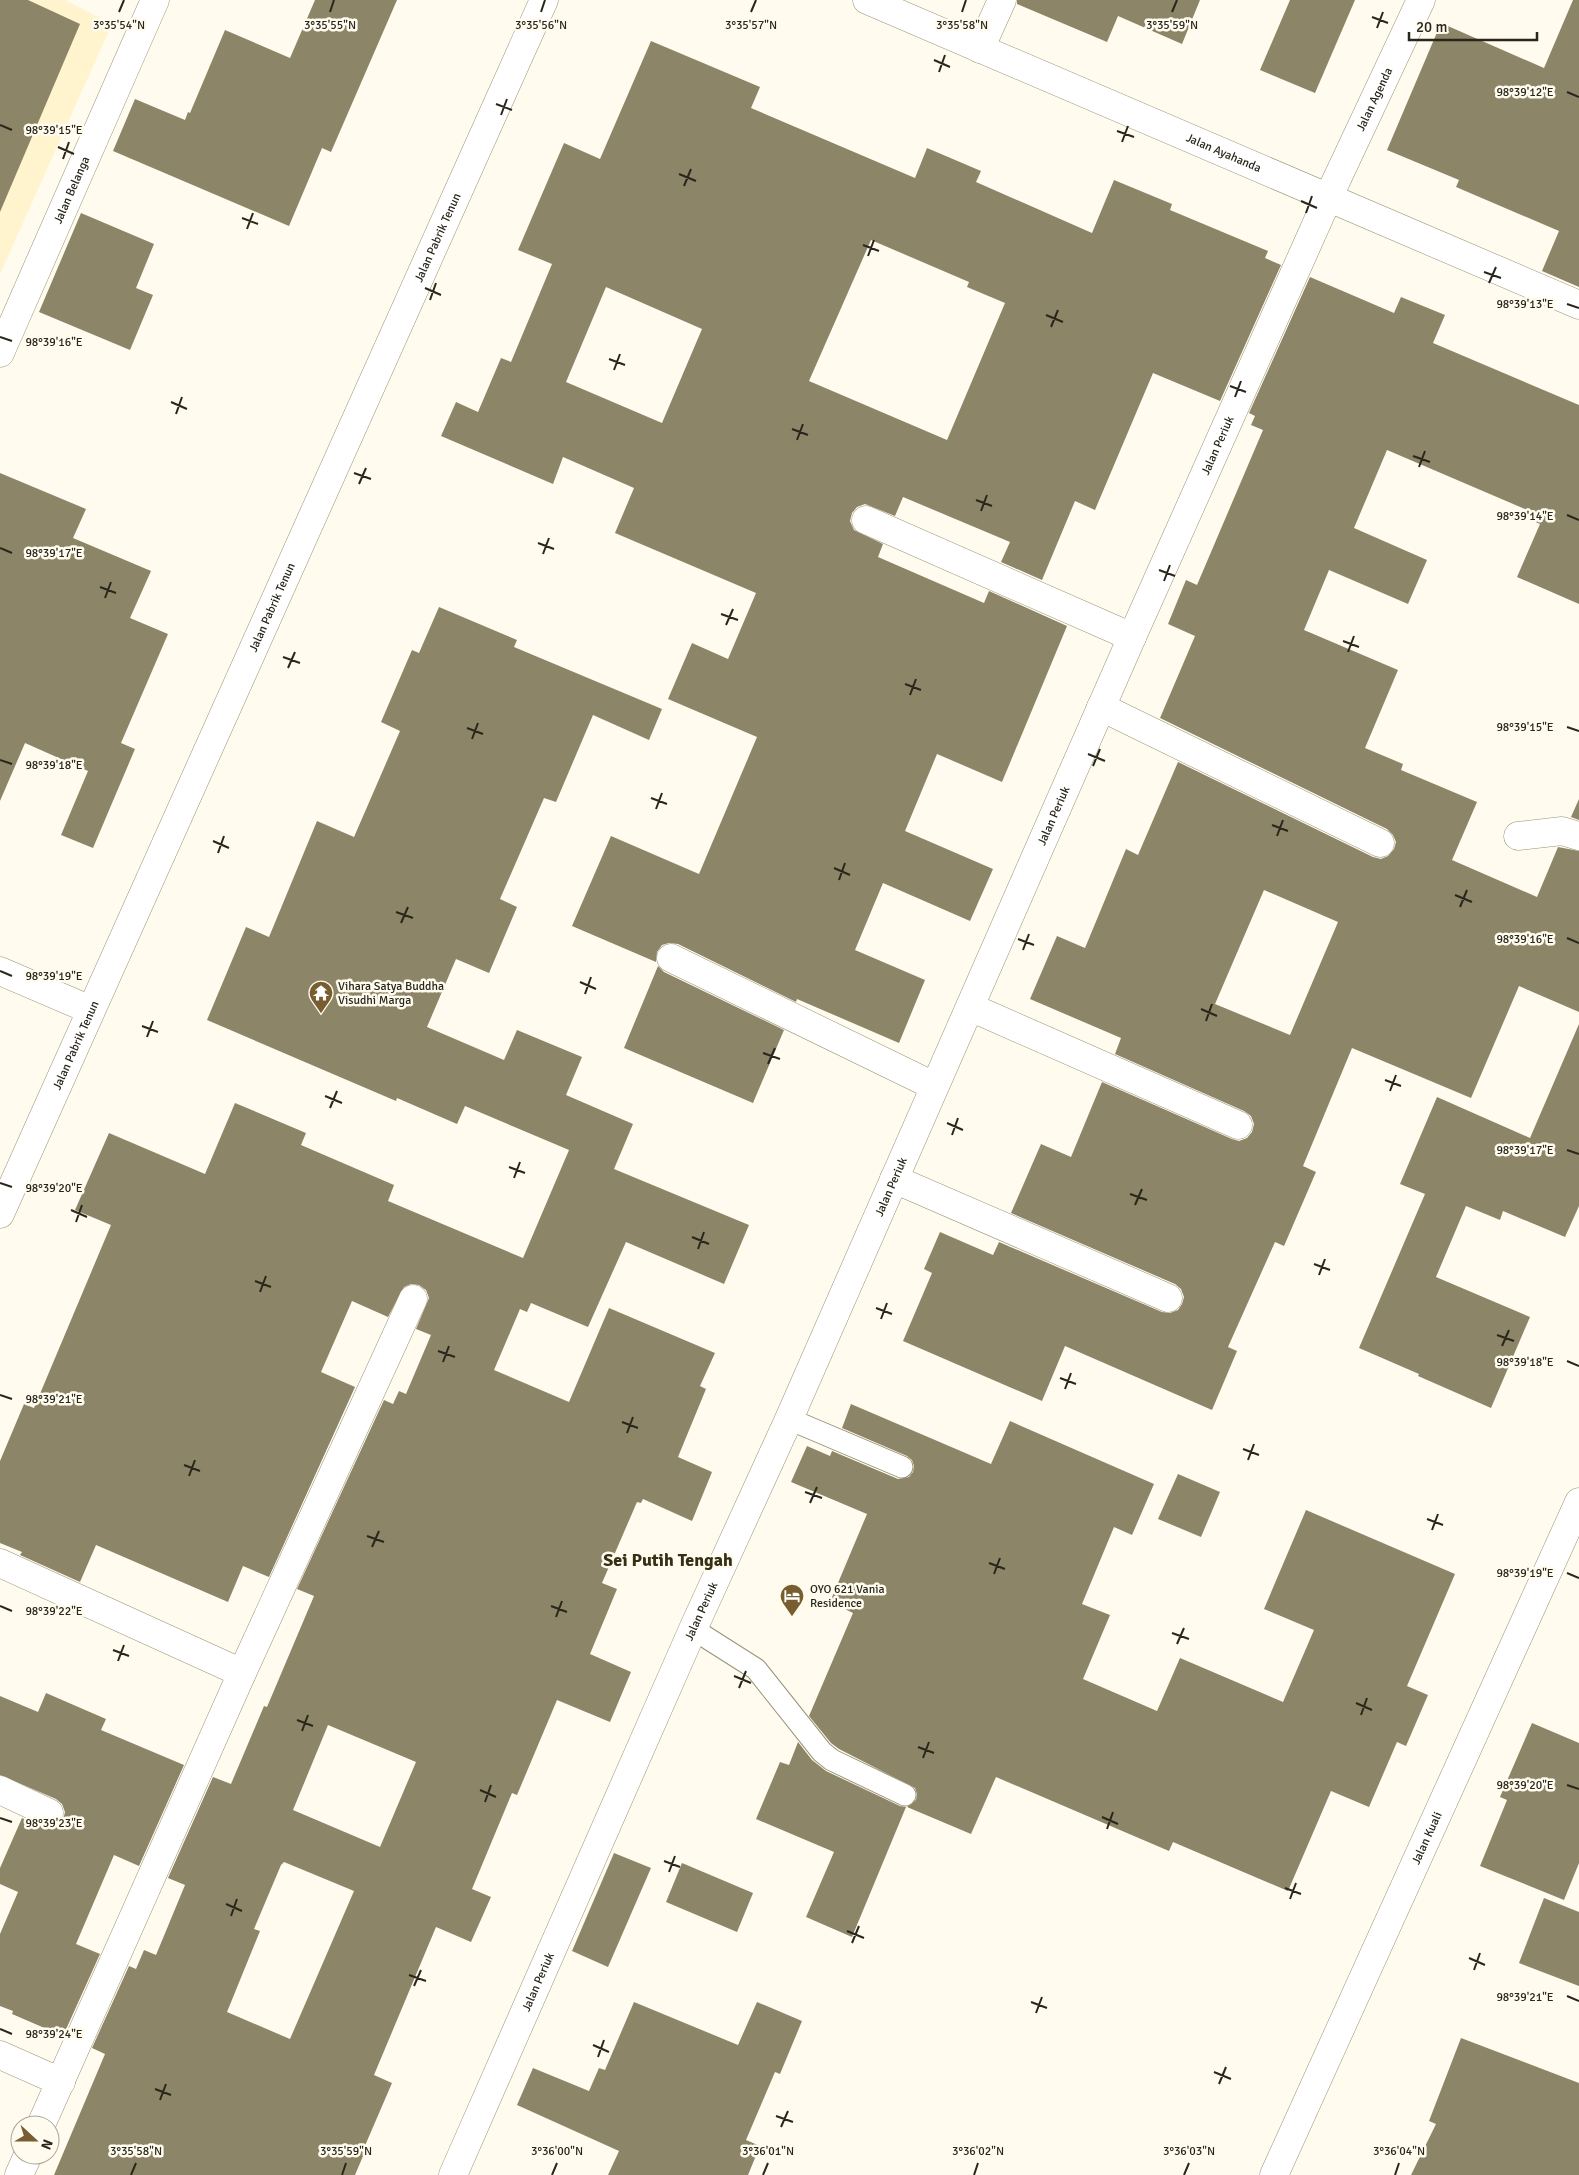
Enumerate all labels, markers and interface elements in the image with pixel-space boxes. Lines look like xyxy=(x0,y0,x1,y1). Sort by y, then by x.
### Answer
scale bar xyxy=(1409,10,1536,42)
text: 3°35'54"N xyxy=(93,18,145,33)
text: 3°35'55"N xyxy=(304,18,356,33)
text: 3°35'56"N xyxy=(515,18,567,33)
text: 3°35'57"N xyxy=(725,18,777,33)
text: 3°35'58"N xyxy=(936,18,988,33)
text: 3°35'59"N xyxy=(1146,18,1198,33)
text: 20 m xyxy=(1416,18,1447,36)
street label: Jalan Agenda xyxy=(1353,65,1396,134)
text: 98°39'12"E xyxy=(1496,85,1554,100)
text: 98°39'15"E xyxy=(25,123,83,138)
street label: Jalan Ayahanda xyxy=(1184,130,1264,176)
street label: Jalan Belanga xyxy=(50,154,93,226)
street label: Jalan Pabrik Tenun xyxy=(411,191,464,284)
text: 98°39'13"E xyxy=(1496,297,1554,312)
text: 98°39'16"E xyxy=(25,335,83,350)
street label: Jalan Periuk xyxy=(1198,414,1237,477)
text: 98°39'14"E xyxy=(1496,509,1554,524)
text: 98°39'17"E xyxy=(25,546,83,561)
street label: Jalan Pabrik Tenun xyxy=(245,560,298,654)
text: 98°39'15"E xyxy=(1496,720,1554,735)
text: 98°39'18"E xyxy=(25,758,83,773)
street label: Jalan Periuk xyxy=(1034,784,1073,848)
text: 98°39'16"E xyxy=(1496,932,1554,947)
text: 98°39'19"E xyxy=(25,969,83,984)
place label: Vihara Satya Buddha Visudhi Marga xyxy=(338,979,444,1008)
temple icon: Vihara Satya Buddha Visudhi Marga xyxy=(308,980,334,1014)
street label: Jalan Pabrik Tenun xyxy=(49,998,102,1092)
text: 98°39'17"E xyxy=(1496,1143,1554,1158)
street label: Jalan Periuk xyxy=(871,1155,910,1219)
text: 98°39'20"E xyxy=(25,1181,83,1196)
text: 98°39'18"E xyxy=(1496,1355,1554,1370)
text: 98°39'21"E xyxy=(25,1392,83,1407)
district label: Sei Putih Tengah xyxy=(603,1549,733,1571)
text: 98°39'19"E xyxy=(1496,1566,1554,1581)
street label: Jalan Periuk xyxy=(681,1579,721,1643)
place label: OYO 621 Vania Residence xyxy=(810,1582,885,1611)
hotel icon: OYO 621 Vania Residence xyxy=(779,1583,805,1617)
text: 98°39'22"E xyxy=(25,1604,83,1619)
text: 98°39'20"E xyxy=(1496,1778,1554,1793)
street label: Jalan Kuali xyxy=(1408,1809,1445,1867)
text: 98°39'23"E xyxy=(25,1816,83,1831)
street label: Jalan Periuk xyxy=(518,1950,557,2014)
text: 98°39'21"E xyxy=(1496,1990,1554,2005)
text: 98°39'24"E xyxy=(25,2027,83,2042)
north arrow xyxy=(10,2115,60,2165)
text: N xyxy=(37,2137,56,2152)
text: 3°35'58"N xyxy=(110,2144,162,2159)
text: 3°35'59"N xyxy=(320,2144,372,2159)
text: 3°36'00"N xyxy=(531,2144,583,2159)
text: 3°36'01"N xyxy=(742,2144,794,2159)
text: 3°36'02"N xyxy=(952,2144,1004,2159)
text: 3°36'03"N xyxy=(1163,2144,1215,2159)
text: 3°36'04"N xyxy=(1373,2144,1425,2159)

